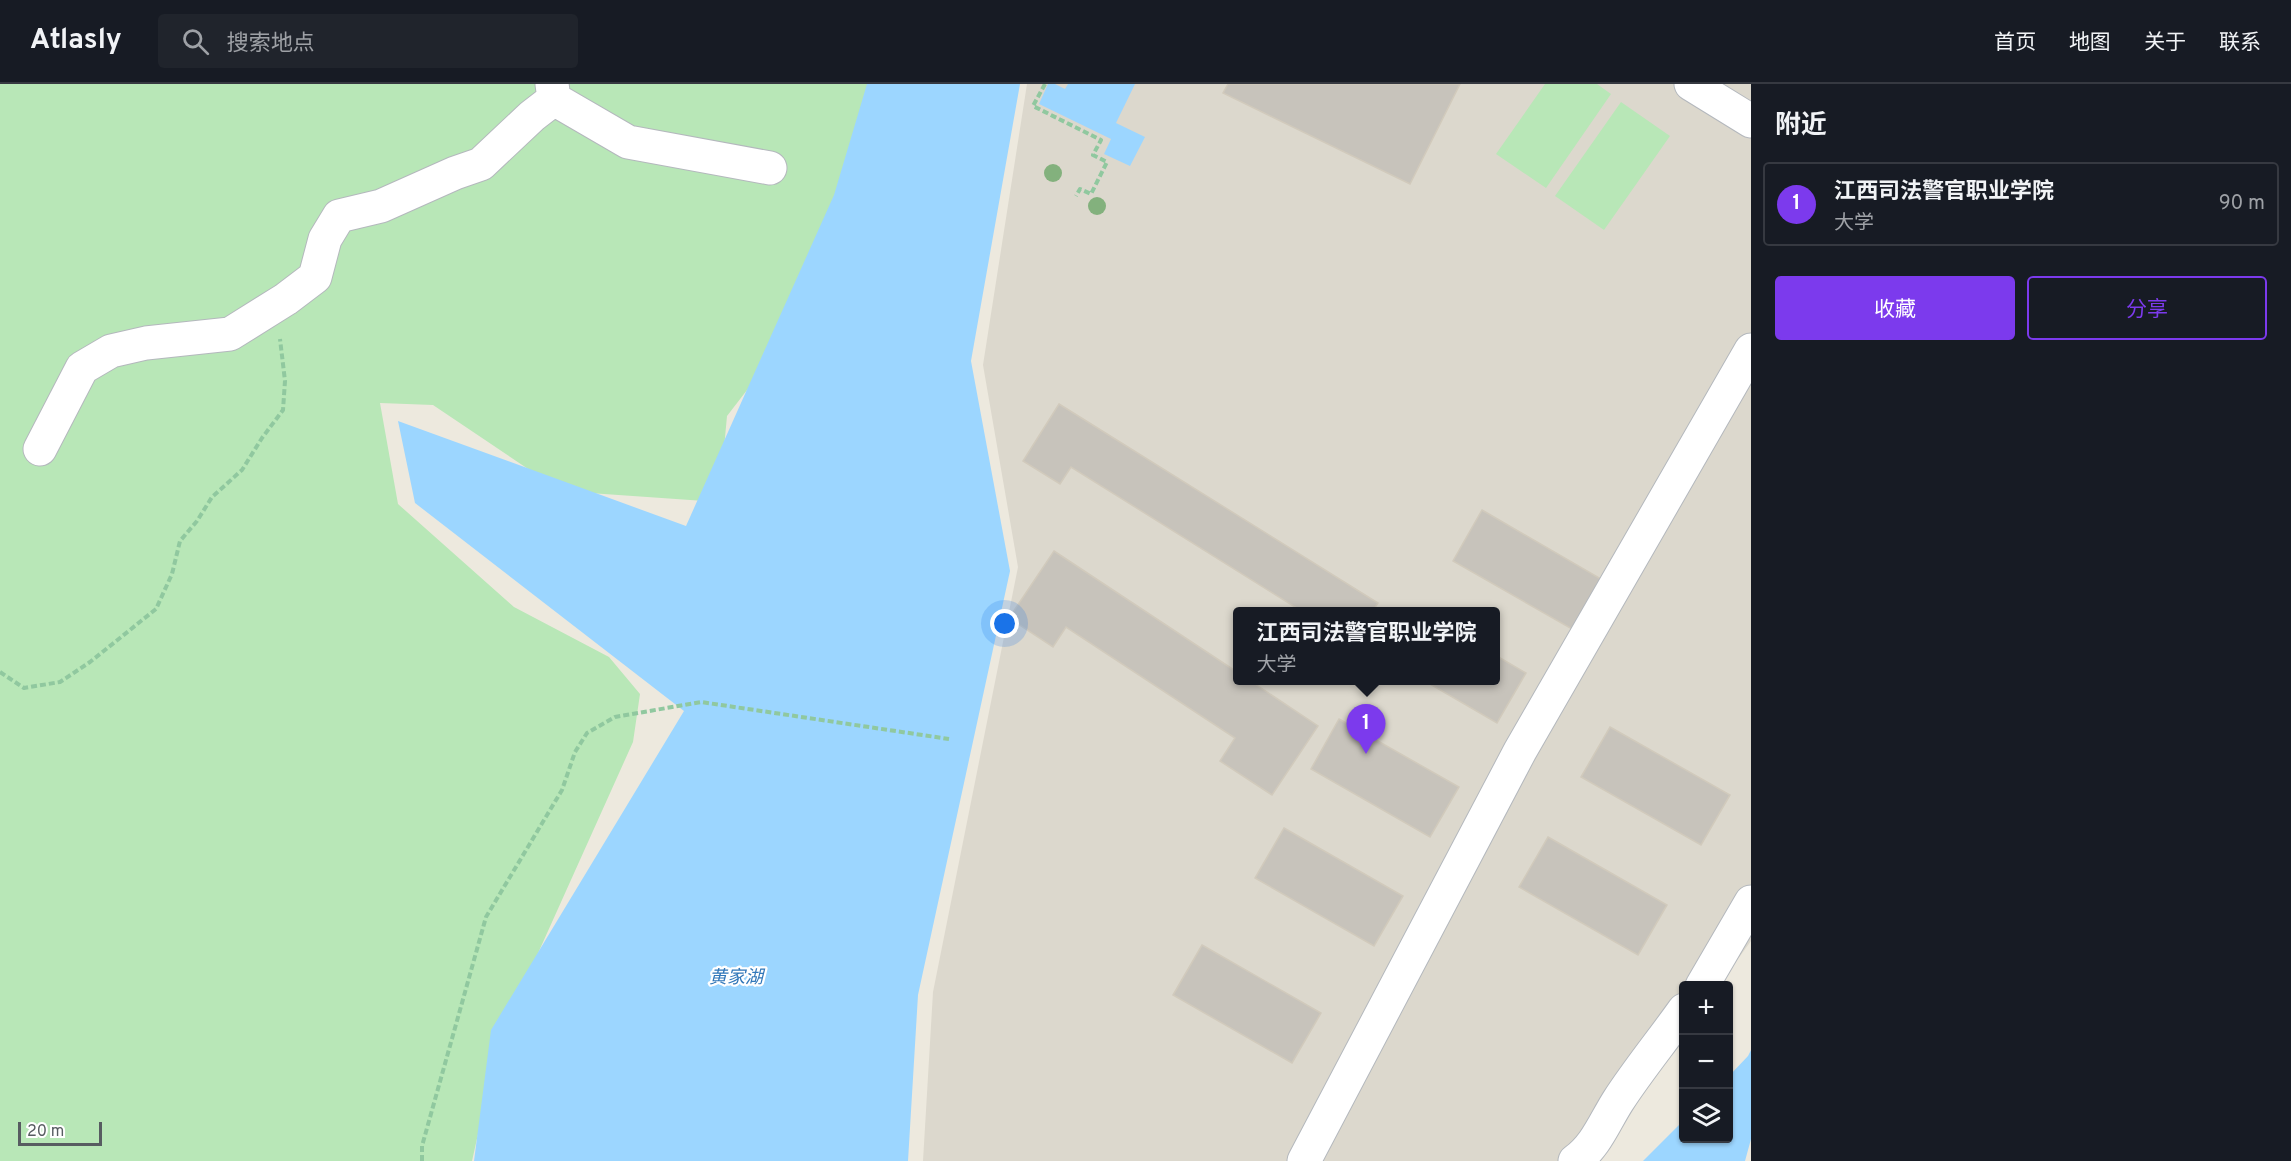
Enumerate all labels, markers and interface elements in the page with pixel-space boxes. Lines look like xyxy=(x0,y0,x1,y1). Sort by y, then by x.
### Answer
search box xyxy=(158,14,578,68)
text: Atlasly xyxy=(30,23,122,59)
icon: search xyxy=(179,25,212,58)
text: 首页 xyxy=(1994,30,2036,57)
text: 地图 xyxy=(2069,30,2111,57)
text: 关于 xyxy=(2144,30,2186,57)
text: 联系 xyxy=(2219,30,2261,57)
text: 搜索地点 xyxy=(227,31,315,58)
text: 附近 xyxy=(1775,110,1827,143)
text: 江西司法警官职业学院 xyxy=(1834,179,2054,206)
text: 1 xyxy=(1793,191,1801,217)
text: 90 m xyxy=(2219,191,2265,217)
text: 大学 xyxy=(1834,211,1874,237)
button: 收藏 xyxy=(1775,276,2015,340)
button: 分享 xyxy=(2027,276,2267,340)
popup xyxy=(1233,607,1500,685)
your location xyxy=(990,609,1019,638)
text: 江西司法警官职业学院 xyxy=(1256,621,1477,648)
text: 大学 xyxy=(1256,653,1296,679)
pin: 1 xyxy=(1346,704,1386,754)
water label: 黄家湖 xyxy=(709,967,766,990)
map controls xyxy=(1679,981,1733,1143)
button: + xyxy=(1679,981,1733,1035)
button: − xyxy=(1679,1035,1733,1089)
button: layers xyxy=(1679,1089,1733,1143)
scale bar xyxy=(18,1119,102,1146)
text: 20 m xyxy=(27,1122,64,1142)

